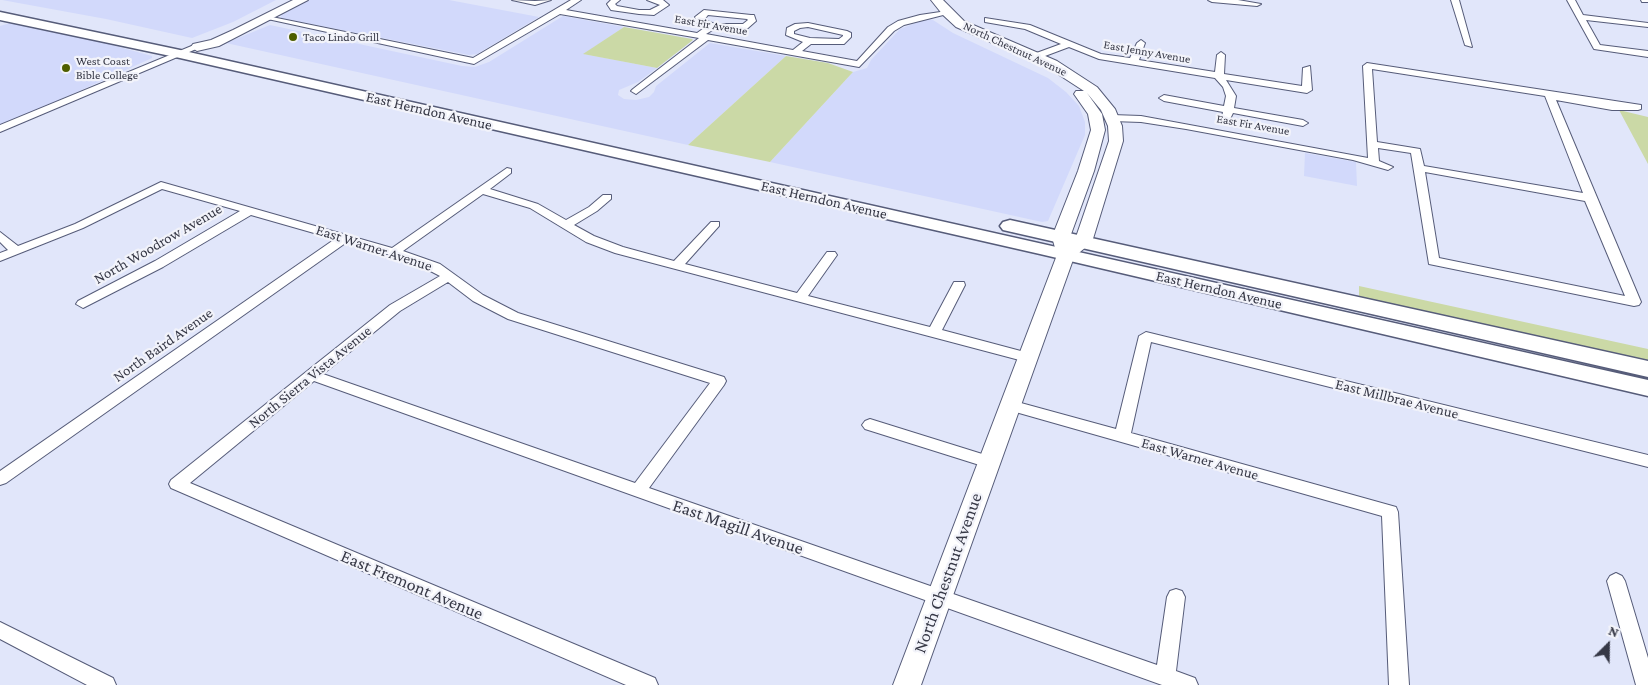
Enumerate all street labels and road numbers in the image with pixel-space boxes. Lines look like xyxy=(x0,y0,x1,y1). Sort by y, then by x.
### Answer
street label: East Fir Avenue xyxy=(673,11,749,39)
street label: North Chestnut Avenue xyxy=(961,19,1069,79)
street label: East Jenny Avenue xyxy=(1103,37,1191,67)
street label: East Herndon Avenue xyxy=(364,88,494,134)
street label: East Fir Avenue xyxy=(1215,111,1291,139)
street label: East Herndon Avenue xyxy=(759,177,889,223)
street label: North Woodrow Avenue xyxy=(91,200,225,288)
street label: East Warner Avenue xyxy=(314,221,434,275)
street label: East Herndon Avenue xyxy=(1154,267,1284,313)
street label: North Baird Avenue xyxy=(110,304,216,386)
street label: North Sierra Vista Avenue xyxy=(245,322,375,432)
street label: East Millbrae Avenue xyxy=(1334,375,1460,423)
street label: East Warner Avenue xyxy=(1139,434,1261,484)
street label: North Chestnut Avenue xyxy=(909,490,987,656)
street label: East Magill Avenue xyxy=(670,494,806,560)
street label: East Fremont Avenue xyxy=(338,545,486,625)

